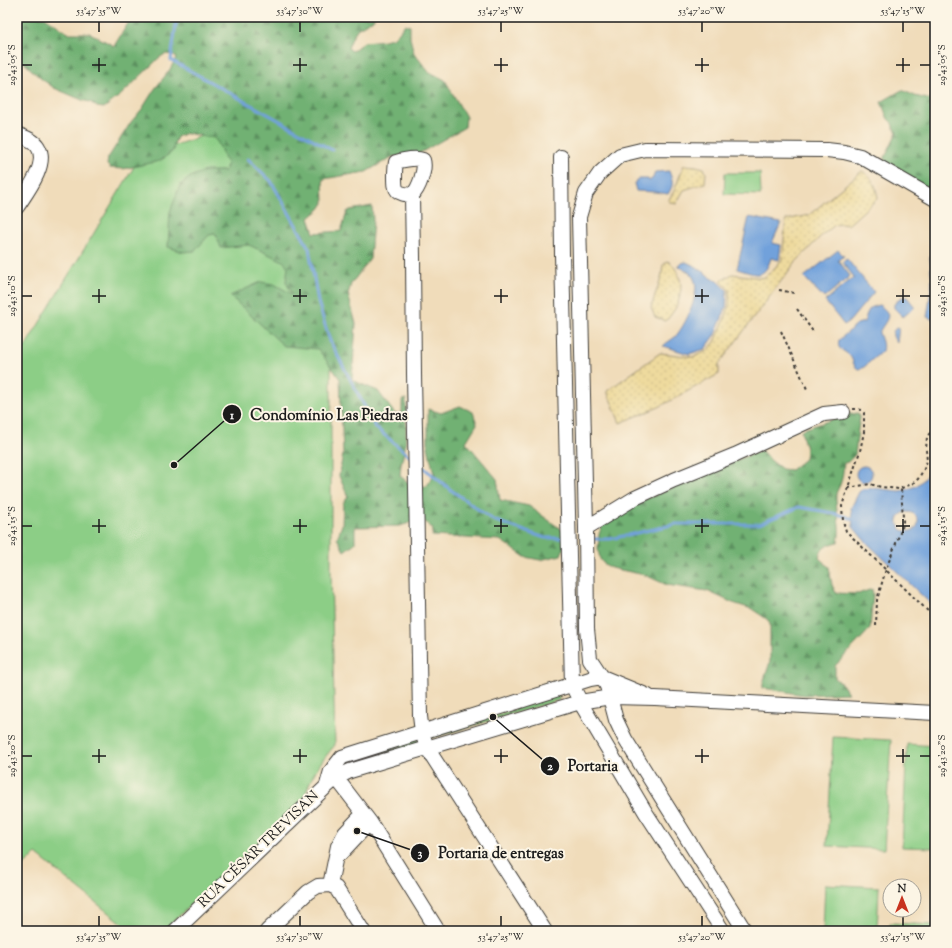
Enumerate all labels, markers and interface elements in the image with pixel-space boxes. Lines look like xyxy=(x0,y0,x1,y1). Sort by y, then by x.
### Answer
text: 53°47'35"W xyxy=(76,4,121,19)
text: 53°47'30"W xyxy=(276,4,323,19)
text: 53°47'25"W xyxy=(477,4,524,19)
text: 53°47'20"W xyxy=(678,4,725,19)
text: 53°47'15"W xyxy=(880,4,925,19)
text: 29°43'05"S xyxy=(5,44,20,86)
text: 29°43'05"S xyxy=(935,44,950,86)
text: 29°43'10"S xyxy=(5,275,20,317)
text: 29°43'10"S xyxy=(935,275,950,317)
callout: Condomínio Las Piedras xyxy=(222,401,415,428)
text: Condomínio Las Piedras xyxy=(250,406,408,427)
text: 1 xyxy=(229,407,235,425)
text: 29°43'15"S xyxy=(5,506,20,546)
text: 29°43'15"S xyxy=(935,506,950,546)
text: 29°43'20"S xyxy=(5,735,20,777)
text: 29°43'20"S xyxy=(935,735,950,777)
callout: Portaria xyxy=(540,752,626,779)
text: Portaria xyxy=(568,757,618,778)
text: 2 xyxy=(547,758,553,776)
street label: RUA CÉSAR TREVISAN xyxy=(194,787,324,913)
callout: Portaria de entregas xyxy=(410,839,571,866)
text: Portaria de entregas xyxy=(438,844,564,865)
text: 3 xyxy=(418,845,423,863)
north arrow xyxy=(882,878,922,918)
text: N xyxy=(897,881,907,897)
text: 53°47'35"W xyxy=(76,930,121,945)
text: 53°47'30"W xyxy=(276,930,323,945)
text: 53°47'25"W xyxy=(477,930,524,945)
text: 53°47'20"W xyxy=(678,930,725,945)
text: 53°47'15"W xyxy=(880,930,925,945)

